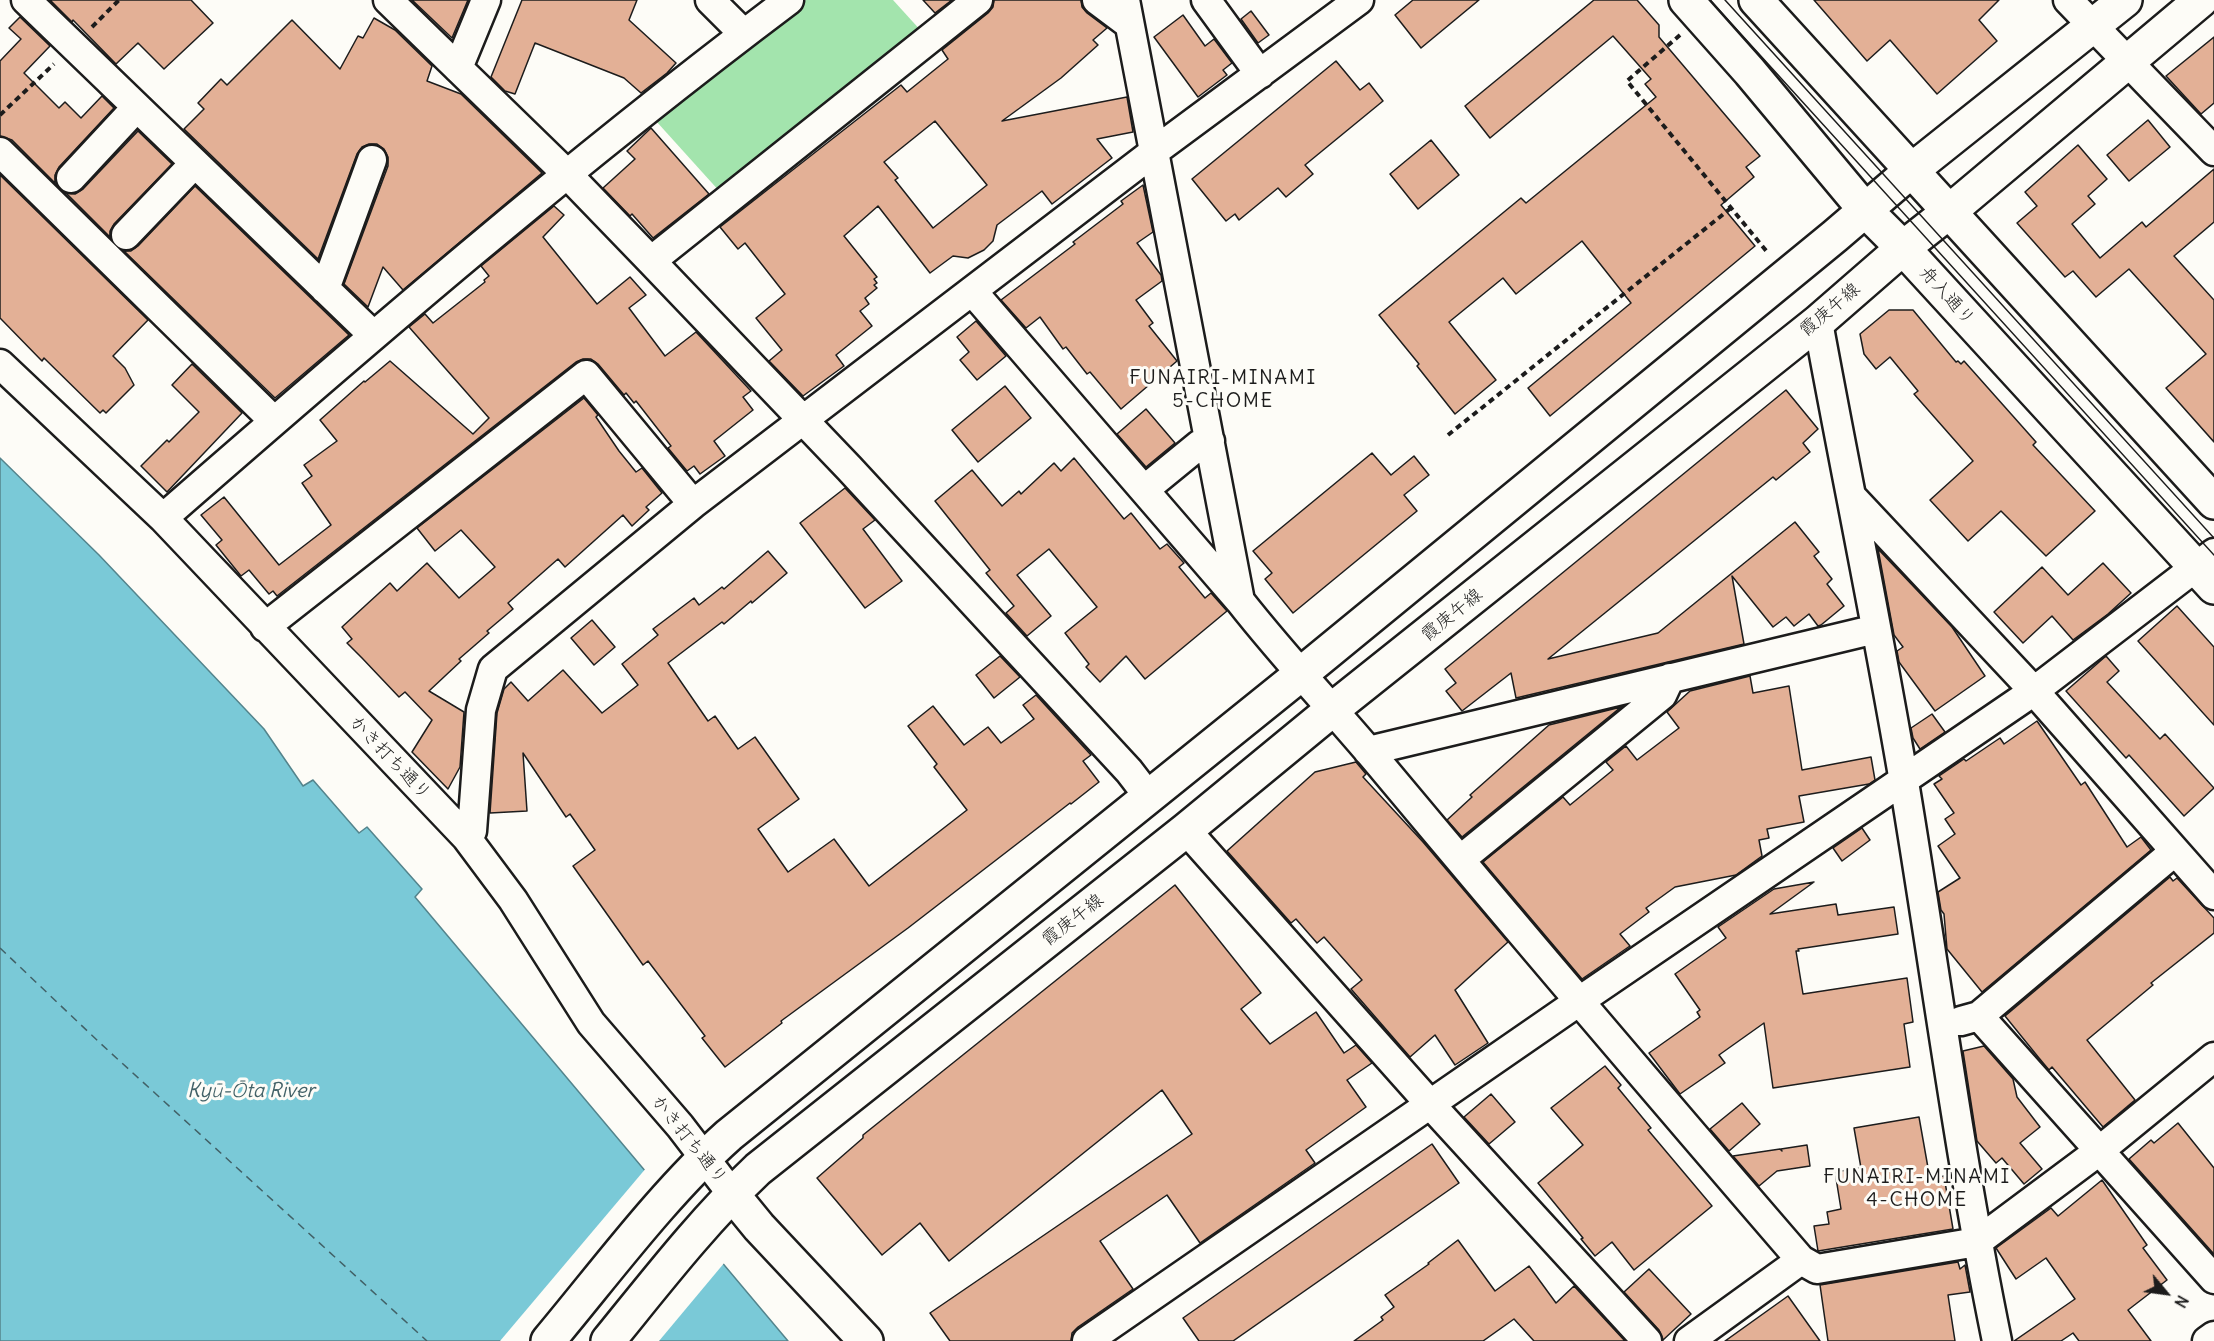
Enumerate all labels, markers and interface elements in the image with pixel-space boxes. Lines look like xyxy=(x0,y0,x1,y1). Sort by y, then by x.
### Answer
street label: 舟入通り xyxy=(1915,262,1979,330)
street label: 霞庚午線 xyxy=(1795,279,1865,341)
district label: FUNAIRI-MINAMI 5-CHOME xyxy=(1129,366,1317,413)
street label: 霞庚午線 xyxy=(1417,584,1487,646)
street label: かき打ち通り xyxy=(345,712,435,804)
street label: 霞庚午線 xyxy=(1038,889,1108,951)
water label: Kyū-Ōta River xyxy=(187,1079,315,1103)
street label: かき打ち通り xyxy=(647,1091,731,1189)
district label: FUNAIRI-MINAMI 4-CHOME xyxy=(1823,1165,2011,1212)
north arrow xyxy=(2136,1263,2196,1323)
text: N xyxy=(2170,1292,2193,1311)

